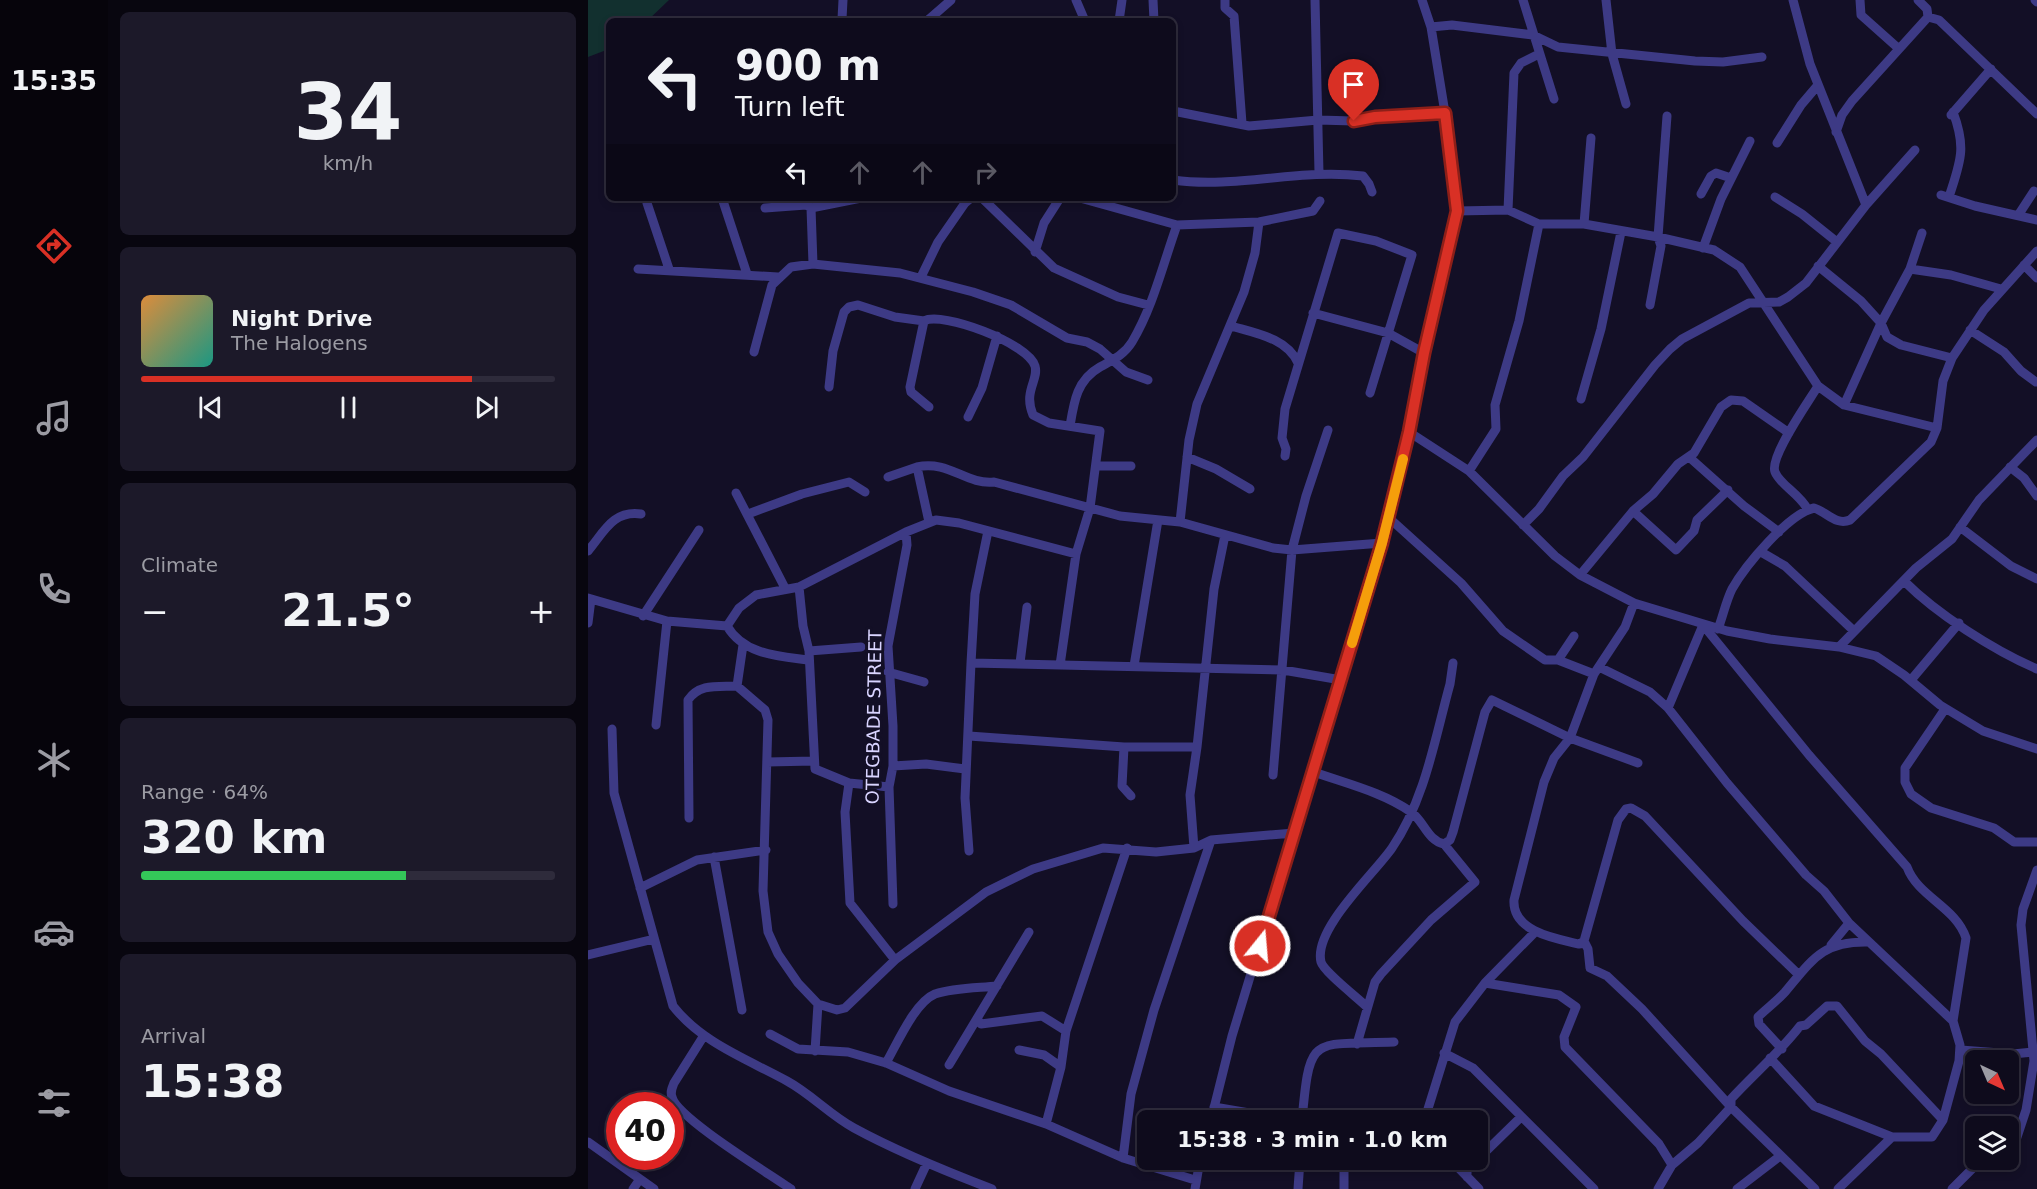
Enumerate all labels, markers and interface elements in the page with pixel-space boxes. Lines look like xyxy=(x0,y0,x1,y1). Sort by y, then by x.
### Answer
text: 900 m xyxy=(735,41,881,90)
icon: left xyxy=(636,42,714,120)
pin xyxy=(1328,59,1379,121)
text: 15:35 xyxy=(11,65,97,96)
text: 34 xyxy=(294,67,402,157)
icon: arrive xyxy=(1337,68,1370,101)
text: Turn left xyxy=(735,91,845,122)
text: km/h xyxy=(323,151,373,175)
icon: left xyxy=(780,156,813,189)
icon: ahead xyxy=(843,156,876,189)
icon: ahead xyxy=(906,156,939,189)
icon: right xyxy=(969,156,1002,189)
icon: directions xyxy=(33,225,75,267)
text: Night Drive xyxy=(231,306,372,331)
text: The Halogens xyxy=(231,331,368,355)
icon: previous xyxy=(194,391,227,424)
icon: pause xyxy=(332,391,365,424)
icon: next xyxy=(470,391,503,424)
icon: music xyxy=(33,397,75,439)
text: Climate xyxy=(141,553,218,577)
icon: phone xyxy=(33,568,75,610)
text: 21.5° xyxy=(281,584,415,637)
text: − xyxy=(141,592,169,631)
text: + xyxy=(527,592,555,631)
street label: OTEGBADE STREET xyxy=(861,628,886,805)
icon: climate xyxy=(33,739,75,781)
text: Range · 64% xyxy=(141,780,268,804)
text: 320 km xyxy=(141,811,327,864)
icon: car xyxy=(33,911,75,953)
position arrow xyxy=(1228,914,1292,978)
text: Arrival xyxy=(141,1024,206,1048)
north arrow xyxy=(1965,1050,2019,1104)
map controls xyxy=(1965,1050,2019,1170)
text: 15:38 xyxy=(141,1055,284,1108)
icon: filters xyxy=(33,1082,75,1124)
speed limit sign: 40 xyxy=(606,1092,684,1170)
button: layers xyxy=(1965,1116,2019,1170)
text: 15:38 · 3 min · 1.0 km xyxy=(1177,1127,1448,1152)

